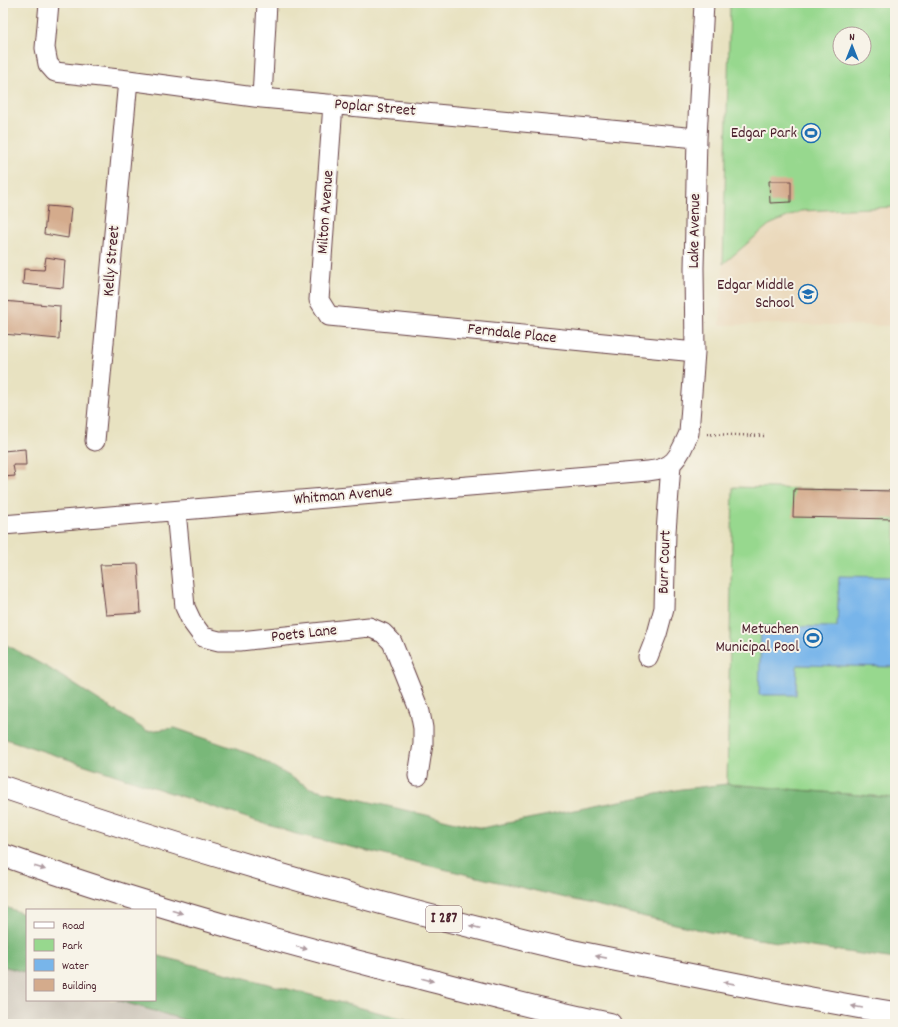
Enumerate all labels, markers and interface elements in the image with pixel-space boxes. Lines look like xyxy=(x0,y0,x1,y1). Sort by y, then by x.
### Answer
north arrow xyxy=(832,26,872,66)
text: N xyxy=(849,30,855,46)
street label: Poplar Street xyxy=(333,93,417,123)
place label: Edgar Park xyxy=(731,122,797,145)
sports icon: Edgar Park xyxy=(800,122,822,144)
street label: Milton Avenue xyxy=(312,169,340,255)
street label: Lake Avenue xyxy=(683,193,707,269)
street label: Kelly Street xyxy=(97,225,127,297)
place label: Edgar Middle School xyxy=(717,274,794,315)
school or university icon: Edgar Middle School xyxy=(797,283,819,305)
street label: Ferndale Place xyxy=(467,318,557,350)
street label: Whitman Avenue xyxy=(293,480,393,512)
street label: Burr Court xyxy=(652,530,678,594)
place label: Metuchen Municipal Pool xyxy=(715,618,799,659)
street label: Poets Lane xyxy=(270,619,338,649)
sports icon: Metuchen Municipal Pool xyxy=(802,627,824,649)
one-way arrow xyxy=(34,865,46,871)
road number: I 287 xyxy=(426,906,462,932)
legend xyxy=(26,909,156,1001)
one-way arrow xyxy=(171,909,183,915)
text: Road xyxy=(62,918,84,935)
one-way arrow xyxy=(469,924,481,930)
text: Park xyxy=(62,938,83,955)
one-way arrow xyxy=(296,945,308,951)
one-way arrow xyxy=(595,953,608,959)
text: Water xyxy=(62,958,89,975)
one-way arrow xyxy=(422,977,434,983)
text: Building xyxy=(62,978,97,995)
one-way arrow xyxy=(723,979,735,985)
one-way arrow xyxy=(850,1003,863,1009)

